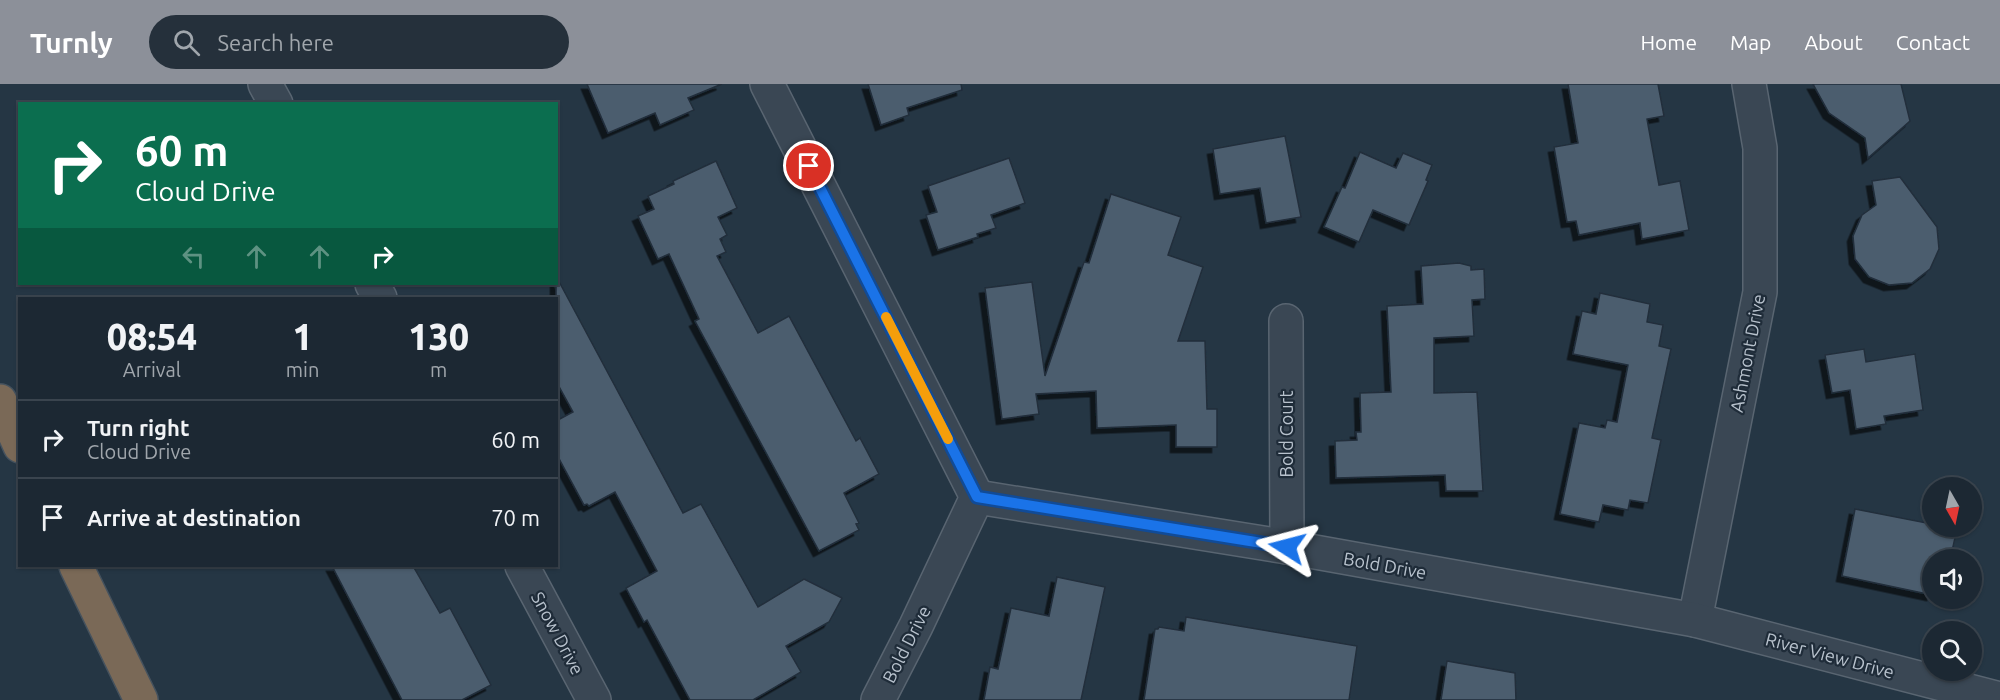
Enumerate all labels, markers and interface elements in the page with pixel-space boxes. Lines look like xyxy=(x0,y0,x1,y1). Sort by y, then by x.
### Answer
search box xyxy=(149,15,569,69)
icon: search xyxy=(170,26,203,59)
text: Turnly xyxy=(30,27,113,58)
text: Search here xyxy=(218,30,334,55)
text: Home xyxy=(1640,30,1697,54)
text: Map xyxy=(1730,30,1771,54)
text: About xyxy=(1804,30,1863,54)
text: Contact xyxy=(1896,30,1970,54)
icon: right xyxy=(36,126,114,204)
text: 60 m xyxy=(135,127,229,174)
pin xyxy=(783,140,834,191)
icon: arrive xyxy=(792,149,825,182)
text: Cloud Drive xyxy=(135,176,276,206)
icon: left xyxy=(177,240,210,273)
icon: ahead xyxy=(240,240,273,273)
icon: ahead xyxy=(303,240,336,273)
icon: right xyxy=(366,240,399,273)
street label: Ashmont Drive xyxy=(1726,292,1768,414)
text: 08:54 xyxy=(107,316,197,357)
text: 1 xyxy=(292,316,313,357)
text: 130 xyxy=(408,316,469,357)
text: Arrival xyxy=(123,358,181,381)
text: min xyxy=(286,358,319,381)
text: m xyxy=(430,358,447,381)
street label: Bold Court xyxy=(1276,390,1296,478)
text: Turn right xyxy=(87,415,189,440)
icon: right xyxy=(36,423,69,456)
text: 60 m xyxy=(491,427,540,452)
text: Cloud Drive xyxy=(87,440,191,463)
north arrow xyxy=(1922,477,1982,537)
map controls xyxy=(1922,477,1982,681)
icon: arrive xyxy=(36,501,69,534)
text: Arrive at destination xyxy=(87,505,301,530)
text: 70 m xyxy=(491,505,540,530)
position arrow xyxy=(1255,515,1319,579)
street label: Bold Drive xyxy=(1342,548,1428,582)
button: sound xyxy=(1922,549,1982,609)
street label: Snow Drive xyxy=(528,588,588,678)
street label: Bold Drive xyxy=(878,602,934,686)
button: search xyxy=(1922,621,1982,681)
street label: River View Drive xyxy=(1764,628,1896,682)

